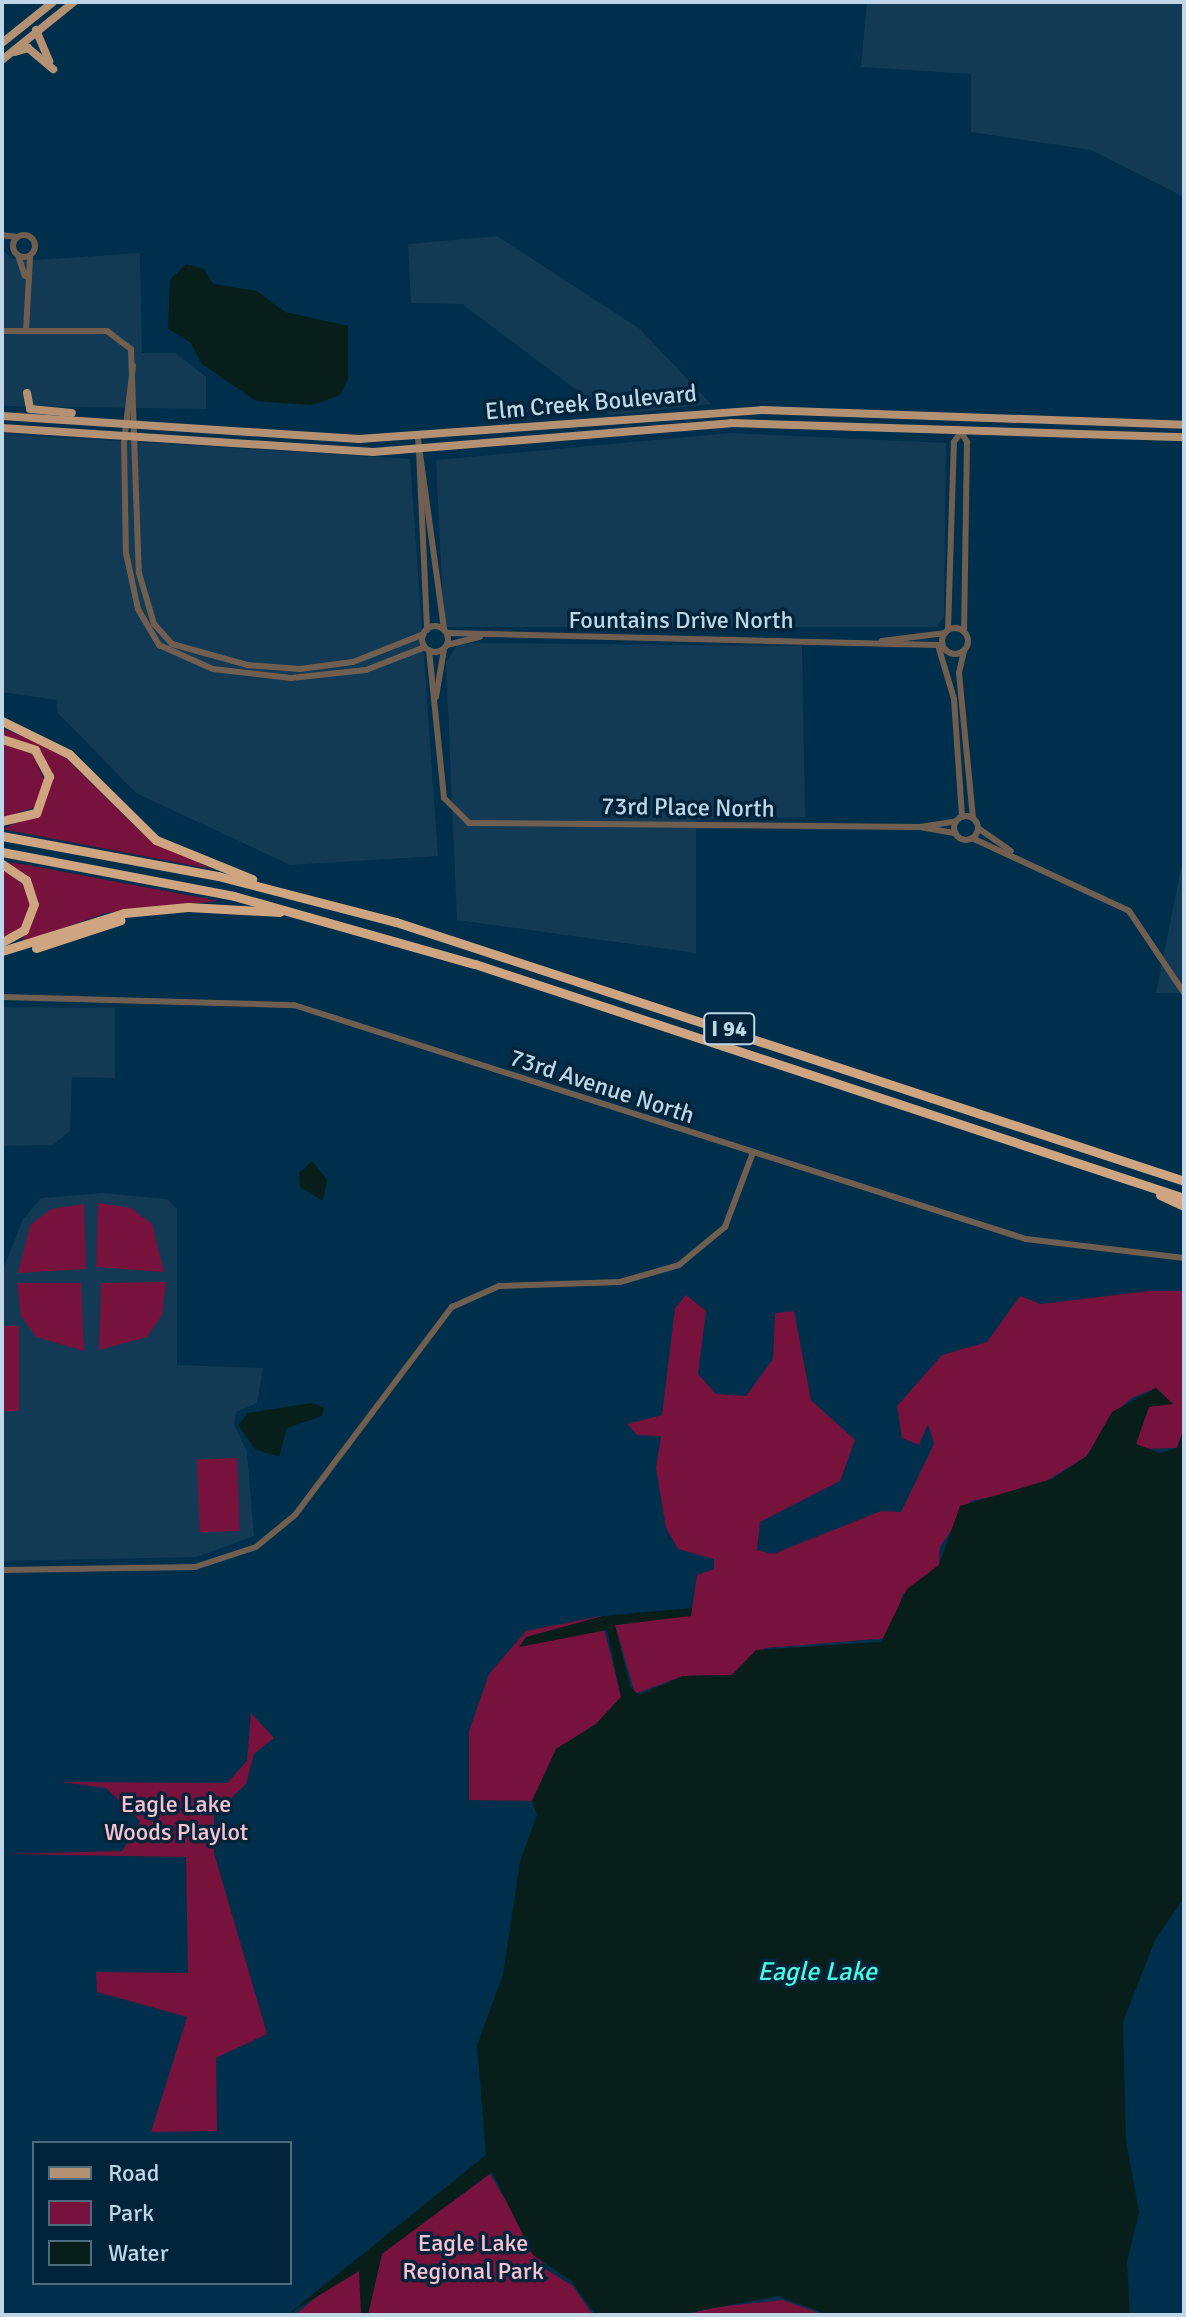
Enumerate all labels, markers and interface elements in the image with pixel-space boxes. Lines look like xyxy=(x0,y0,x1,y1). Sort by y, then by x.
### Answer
street label: Elm Creek Boulevard xyxy=(484,379,698,427)
street label: Fountains Drive North xyxy=(568,607,794,635)
street label: 73rd Place North xyxy=(601,792,775,824)
road number: I 94 xyxy=(703,1011,755,1047)
street label: 73rd Avenue North xyxy=(506,1044,698,1130)
park label: Eagle Lake Woods Playlot xyxy=(104,1791,248,1847)
water label: Eagle Lake xyxy=(757,1957,877,1989)
legend xyxy=(32,2141,292,2285)
text: Road xyxy=(108,2158,159,2188)
text: Park xyxy=(108,2198,154,2228)
park label: Eagle Lake Regional Park xyxy=(402,2230,544,2286)
text: Water xyxy=(108,2238,168,2268)

